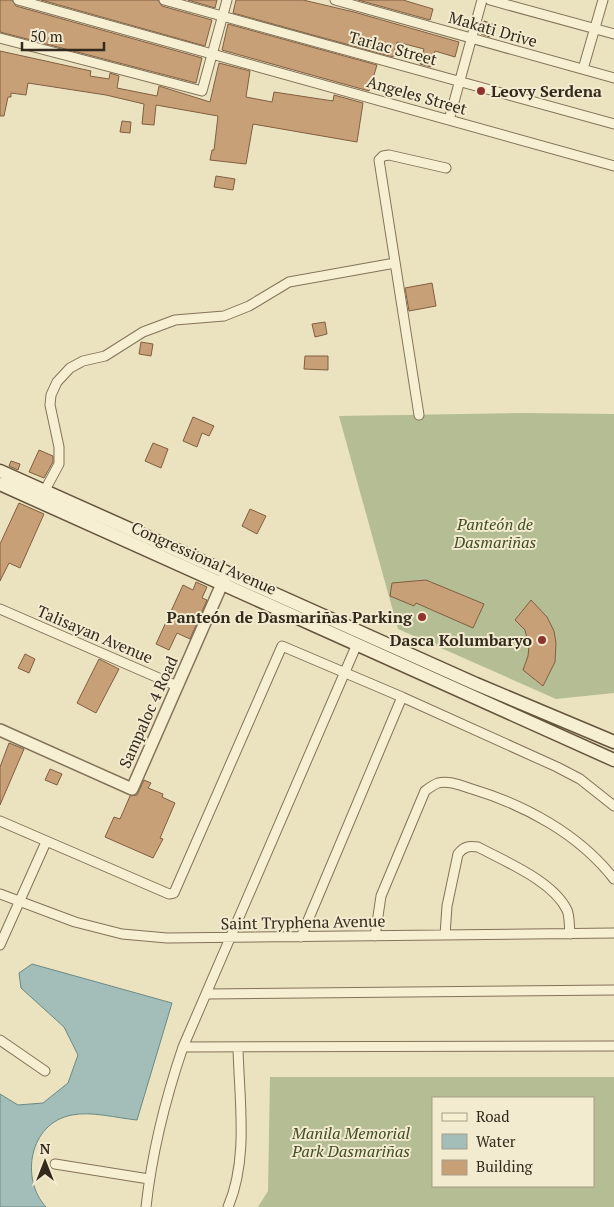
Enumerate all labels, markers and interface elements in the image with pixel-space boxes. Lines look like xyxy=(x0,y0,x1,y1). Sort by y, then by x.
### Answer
street label: Makati Drive xyxy=(446,6,540,52)
scale bar xyxy=(22,20,105,52)
text: 50 m xyxy=(30,26,63,46)
street label: Tarlac Street xyxy=(346,26,440,70)
street label: Angeles Street xyxy=(364,70,470,120)
place label: Leovy Serdena xyxy=(491,80,602,102)
marker: Leovy Serdena xyxy=(475,85,487,97)
park label: Panteón de Dasmariñas xyxy=(453,513,537,553)
street label: Congressional Avenue xyxy=(128,516,280,600)
street label: Talisayan Avenue xyxy=(34,600,156,668)
place label: Panteón de Dasmariñas Parking xyxy=(167,606,413,628)
marker: Panteón de Dasmariñas Parking xyxy=(416,611,428,623)
place label: Dasca Kolumbaryo xyxy=(390,629,532,651)
marker: Dasca Kolumbaryo xyxy=(536,634,548,646)
street label: Sampaloc 4 Road xyxy=(113,652,183,772)
street label: Saint Tryphena Avenue xyxy=(220,910,386,934)
legend xyxy=(432,1097,594,1187)
text: Road xyxy=(476,1106,509,1126)
park label: Manila Memorial Park Dasmariñas xyxy=(291,1122,411,1162)
text: Water xyxy=(476,1131,516,1151)
north arrow xyxy=(20,1137,70,1187)
text: N xyxy=(40,1139,51,1158)
text: Building xyxy=(476,1156,534,1176)

